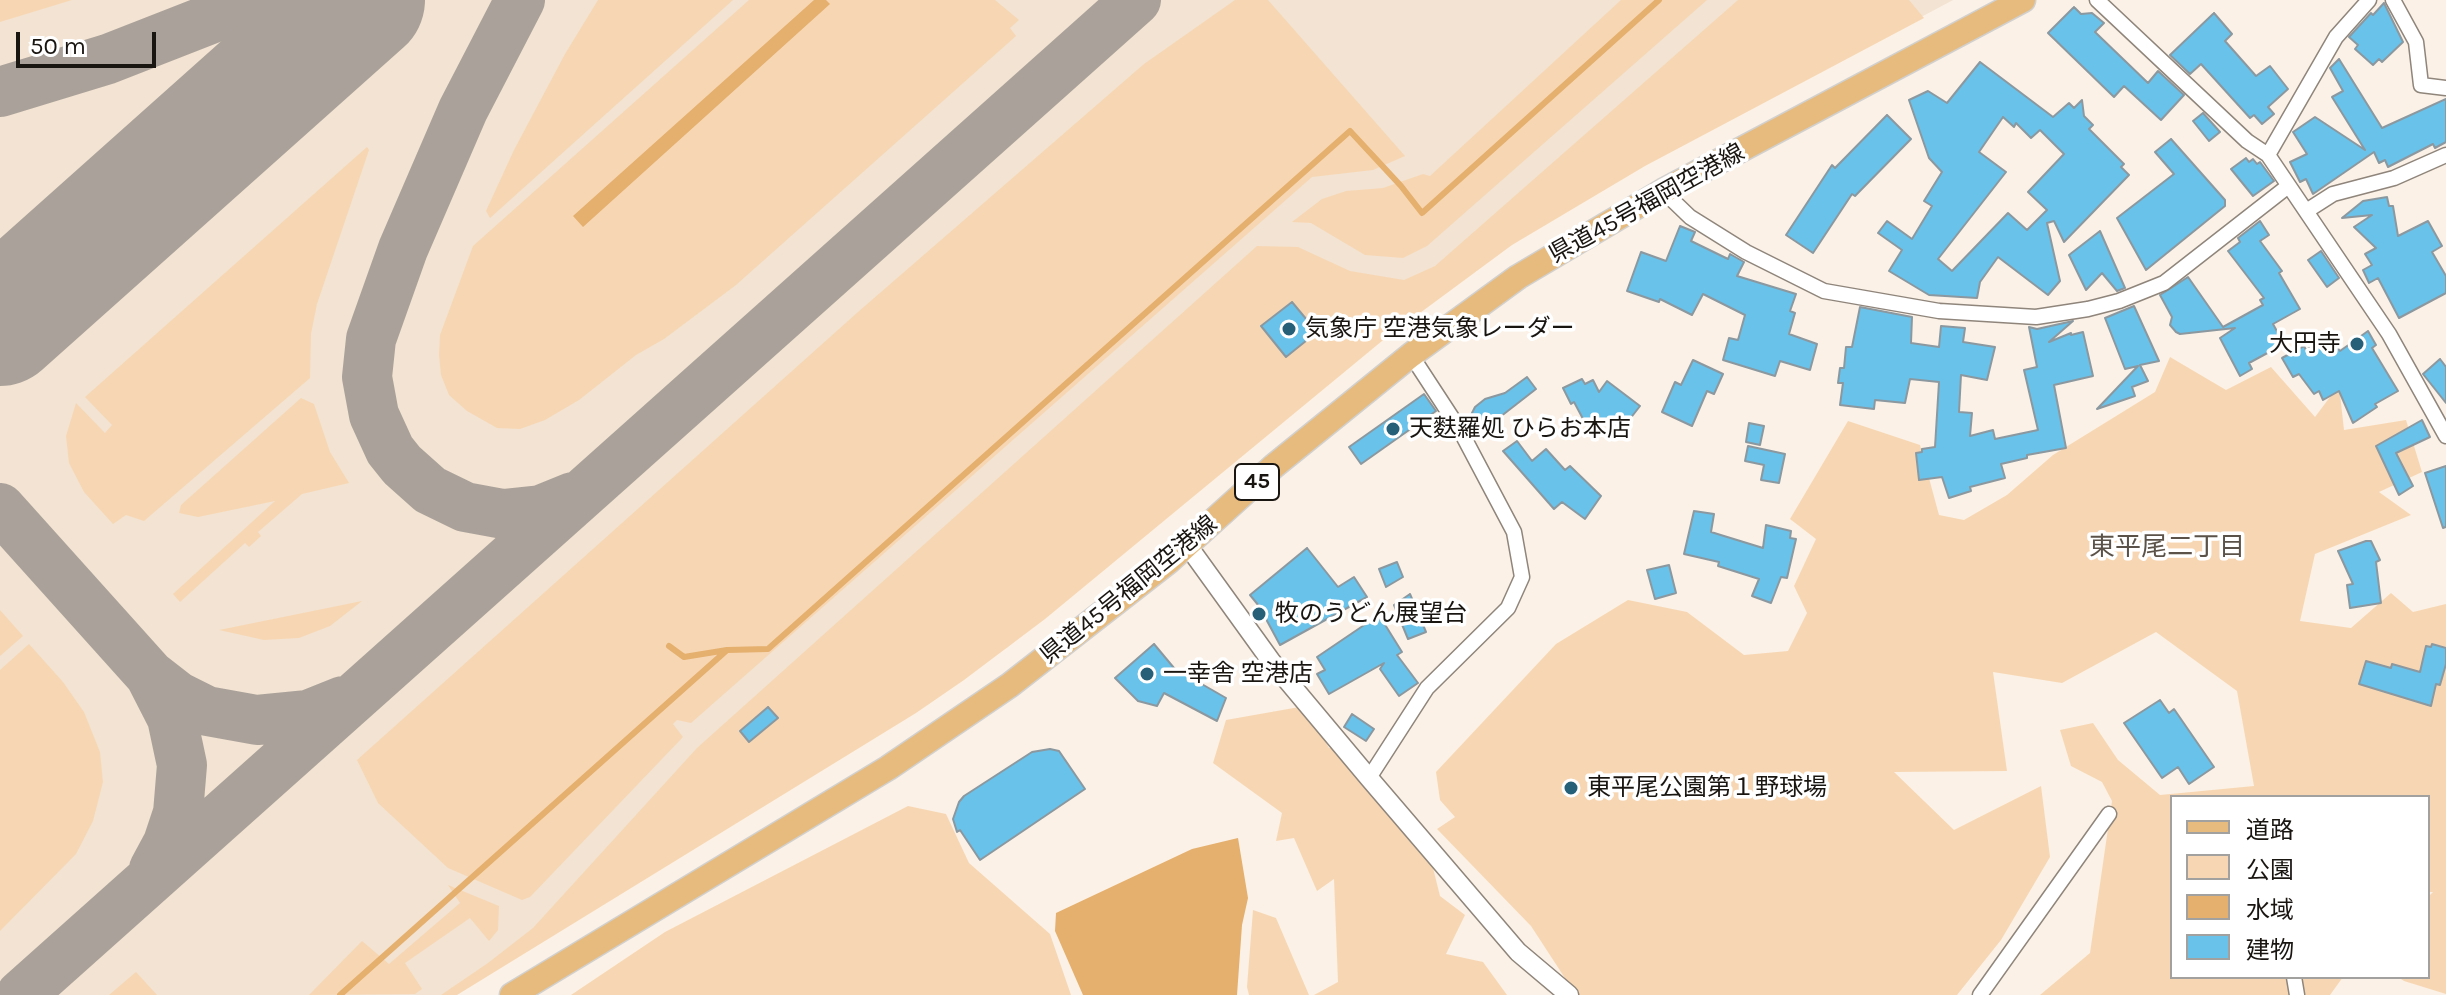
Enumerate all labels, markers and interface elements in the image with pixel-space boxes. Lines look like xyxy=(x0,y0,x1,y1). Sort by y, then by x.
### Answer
scale bar xyxy=(20,16,160,66)
text: 50 m xyxy=(30,32,86,60)
street label: 県道45号福岡空港線 xyxy=(1544,138,1750,270)
place label: 気象庁 空港気象レーダー xyxy=(1305,315,1575,343)
marker: 気象庁 空港気象レーダー xyxy=(1280,320,1298,338)
place label: 大円寺 xyxy=(2269,330,2341,358)
marker: 大円寺 xyxy=(2348,335,2366,353)
place label: 天麩羅処 ひらお本店 xyxy=(1409,415,1631,443)
marker: 天麩羅処 ひらお本店 xyxy=(1384,420,1402,438)
road number: 45 xyxy=(1235,464,1279,500)
street label: 県道45号福岡空港線 xyxy=(1035,510,1223,670)
district label: 東平尾二丁目 xyxy=(2089,532,2245,564)
place label: 牧のうどん展望台 xyxy=(1275,600,1467,628)
marker: 牧のうどん展望台 xyxy=(1250,605,1268,623)
place label: 一幸舎 空港店 xyxy=(1163,660,1313,688)
marker: 一幸舎 空港店 xyxy=(1138,665,1156,683)
place label: 東平尾公園第１野球場 xyxy=(1587,774,1827,802)
marker: 東平尾公園第１野球場 xyxy=(1562,779,1580,797)
legend xyxy=(2170,795,2430,979)
text: 道路 xyxy=(2246,816,2294,844)
text: 公園 xyxy=(2246,856,2294,884)
text: 水域 xyxy=(2246,896,2294,924)
text: 建物 xyxy=(2246,936,2294,964)

